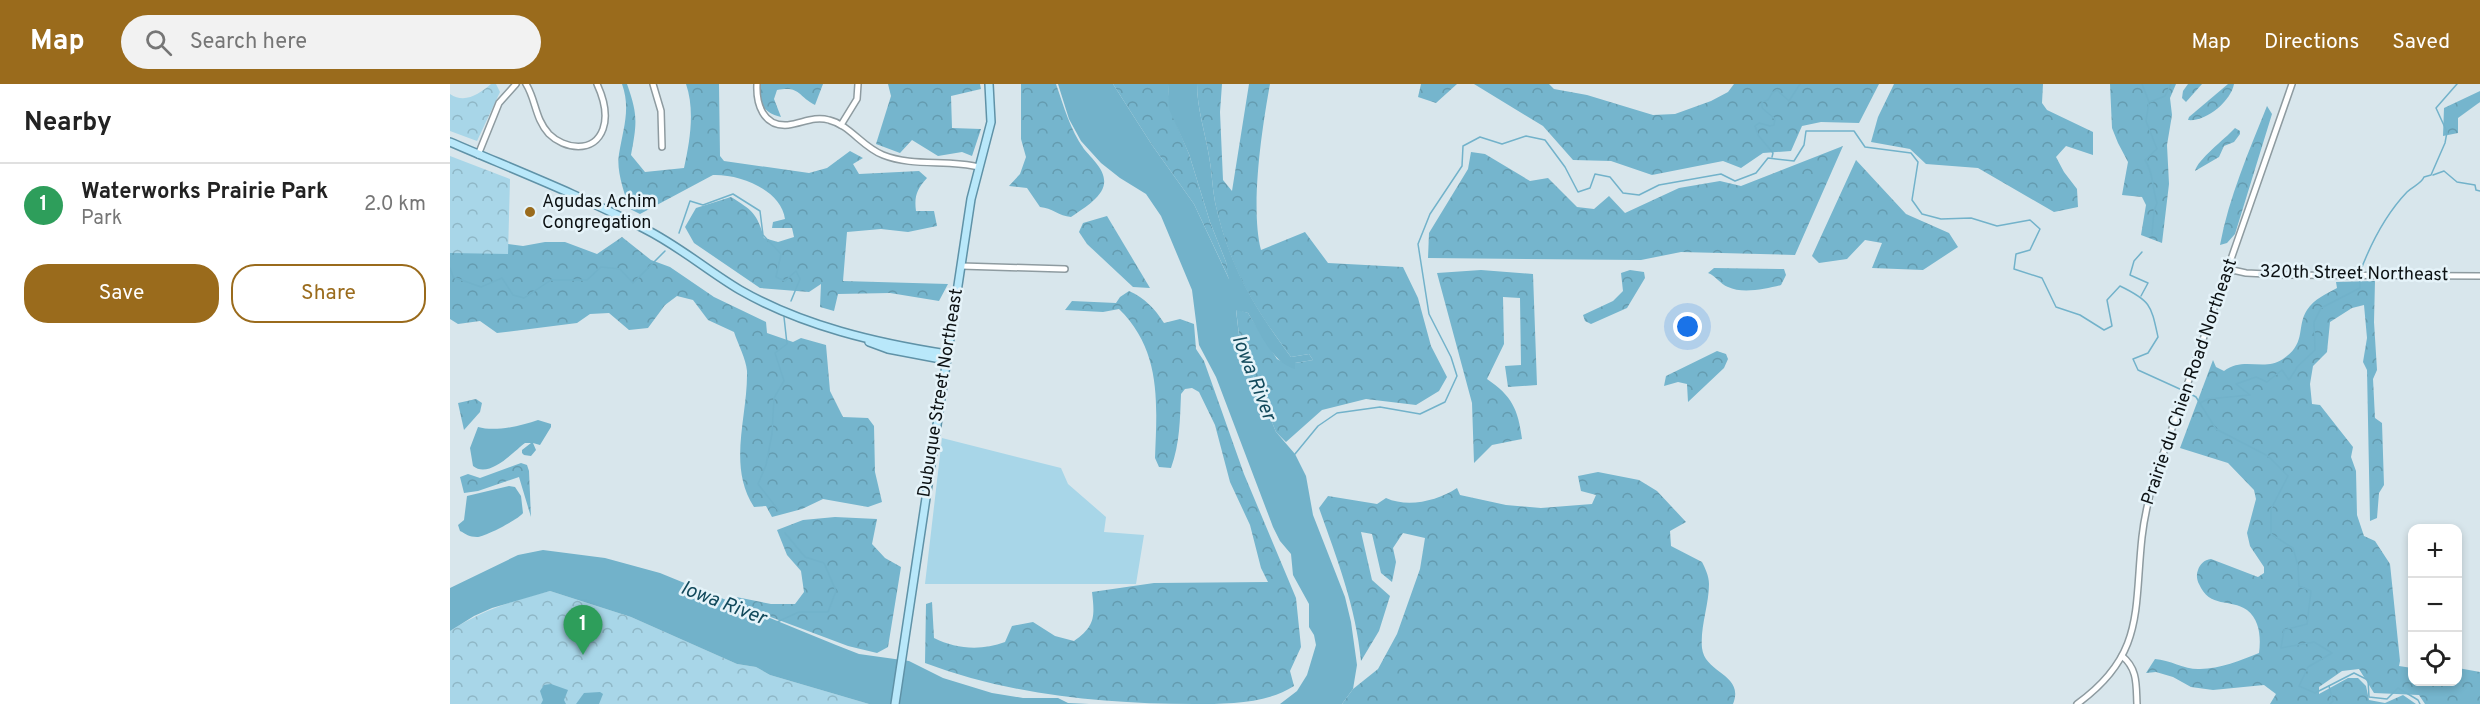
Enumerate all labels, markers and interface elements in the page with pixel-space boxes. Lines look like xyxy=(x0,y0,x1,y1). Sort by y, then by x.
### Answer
search box xyxy=(121,15,541,69)
text: Map xyxy=(30,24,85,60)
icon: search xyxy=(142,26,175,59)
text: Search here xyxy=(190,29,307,56)
text: Map xyxy=(2191,29,2231,56)
text: Directions xyxy=(2264,29,2359,56)
text: Saved xyxy=(2392,29,2450,56)
text: Nearby xyxy=(24,107,112,140)
text: Waterworks Prairie Park xyxy=(81,179,328,206)
place label: Agudas Achim Congregation xyxy=(542,191,657,235)
text: 1 xyxy=(40,192,48,218)
text: 2.0 km xyxy=(364,192,426,218)
marker: Agudas Achim Congregation xyxy=(523,205,537,219)
text: Park xyxy=(81,206,122,232)
street label: Prairie du Chien Road Northeast xyxy=(2137,256,2243,508)
street label: 320th Street Northeast xyxy=(2260,261,2448,287)
button: Save xyxy=(24,264,219,323)
button: Share xyxy=(231,264,426,323)
street label: Dubuque Street Northeast xyxy=(913,287,969,499)
your location xyxy=(1673,312,1702,341)
water label: Iowa River xyxy=(1225,332,1282,426)
map controls xyxy=(2408,524,2462,686)
button: + xyxy=(2408,524,2462,578)
water label: Iowa River xyxy=(677,576,771,633)
button: − xyxy=(2408,578,2462,632)
pin: 1 xyxy=(564,606,602,655)
button: locate xyxy=(2408,632,2462,686)

